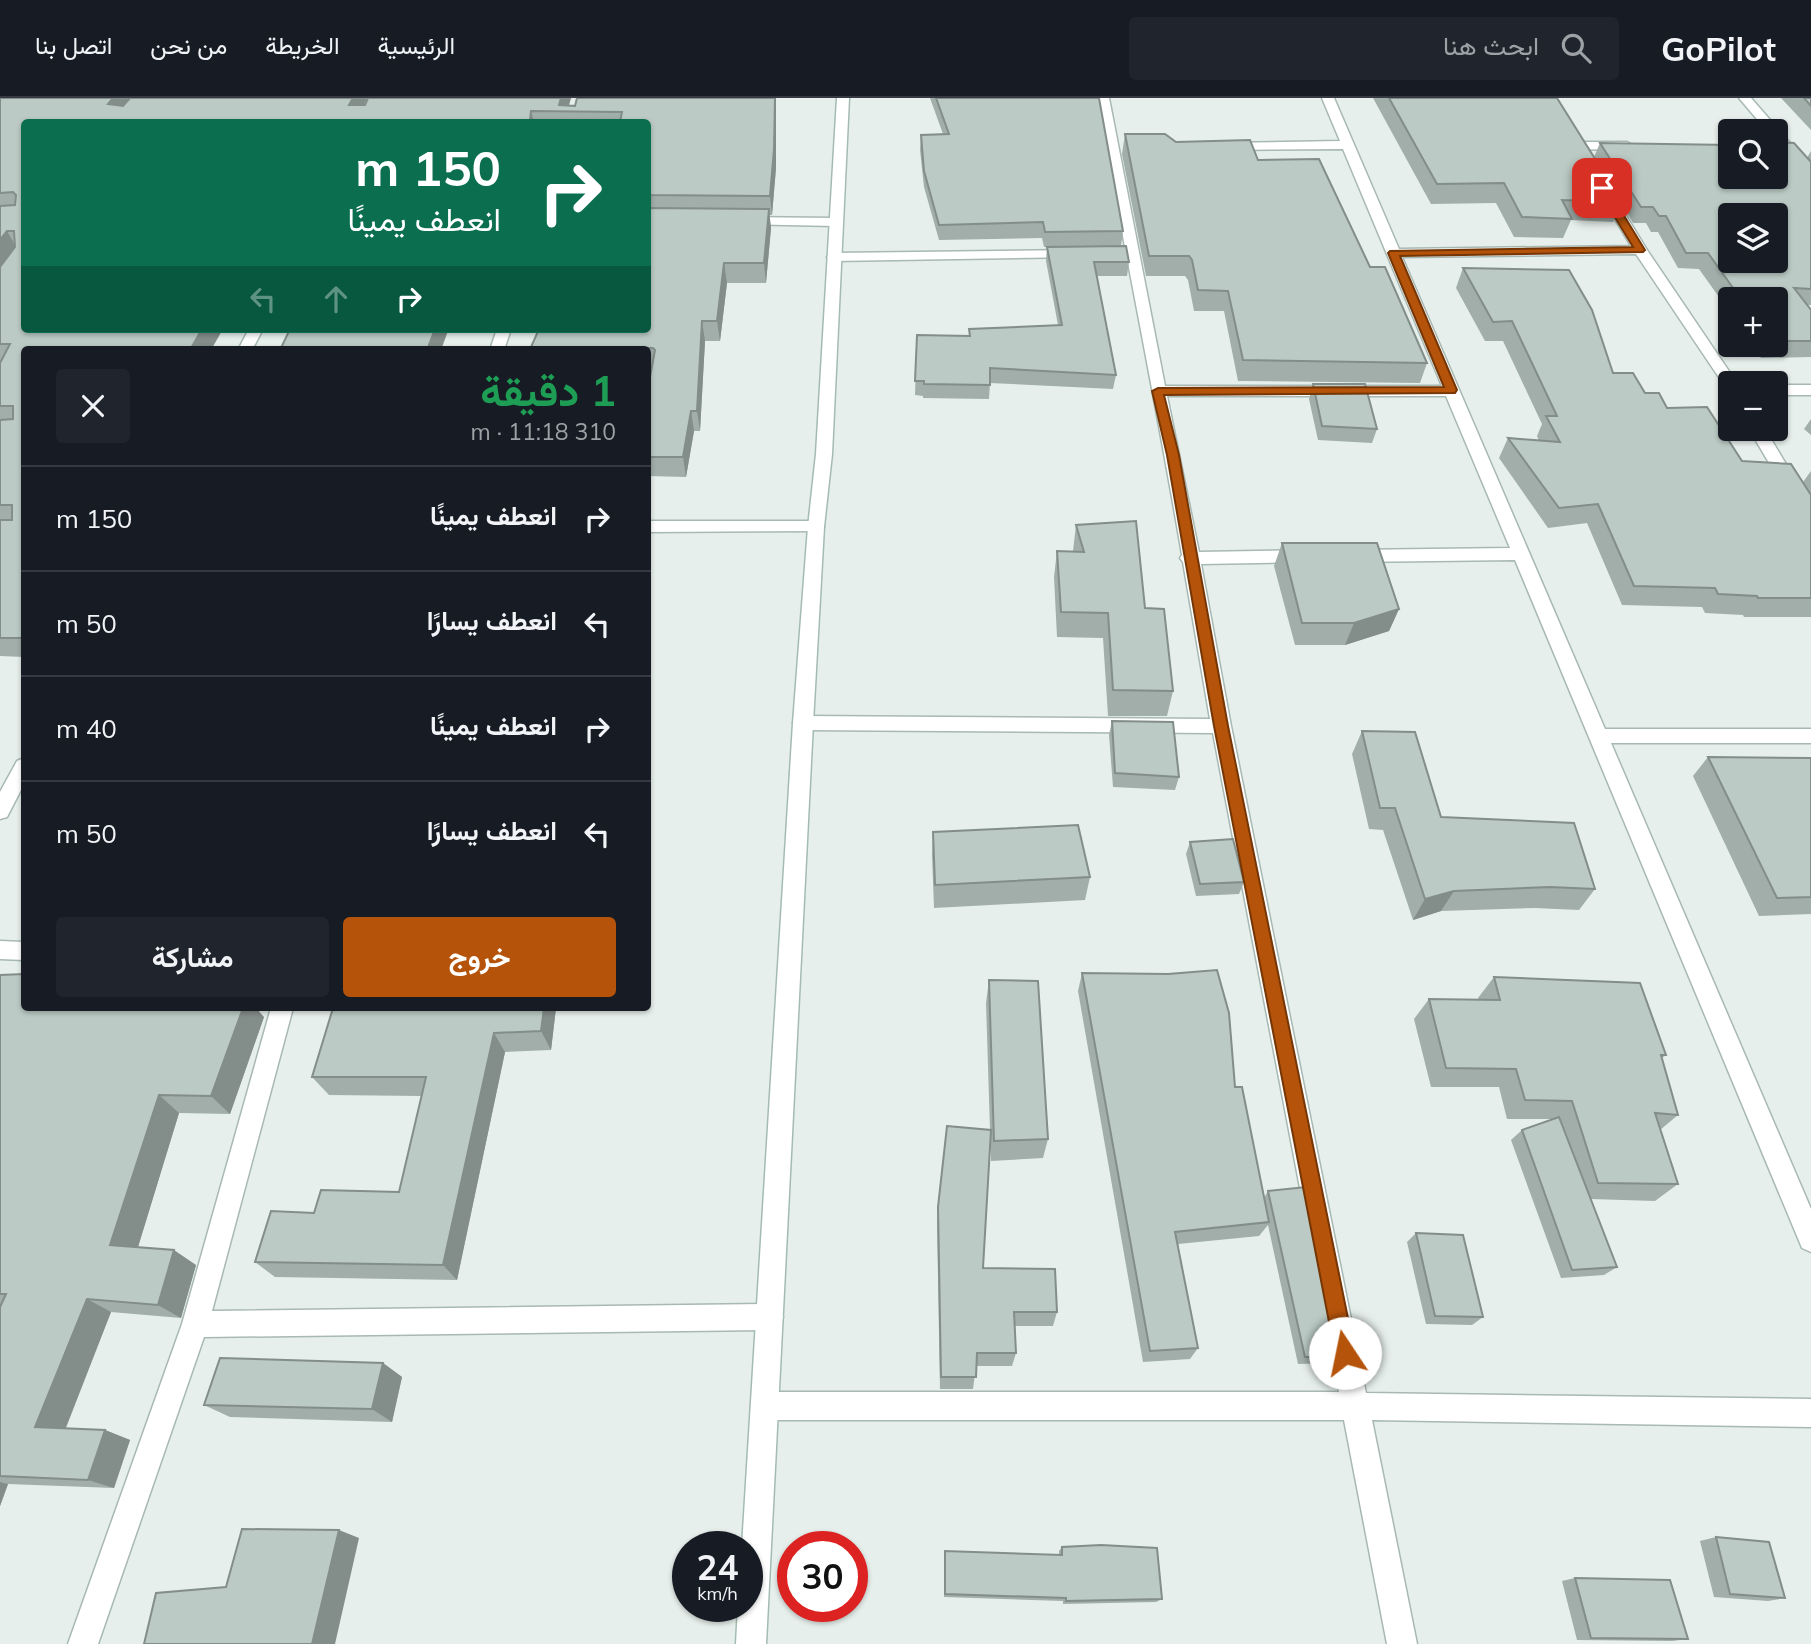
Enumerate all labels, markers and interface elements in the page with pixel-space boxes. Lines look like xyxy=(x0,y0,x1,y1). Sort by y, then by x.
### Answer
search box xyxy=(1129,17,1619,80)
text: GoPilot xyxy=(1661,28,1776,69)
text: ابحث هنا xyxy=(1443,29,1539,62)
icon: search xyxy=(1557,29,1595,67)
text: اتصل بنا xyxy=(35,30,112,60)
text: من نحن xyxy=(150,30,227,60)
text: الخريطة xyxy=(265,30,339,60)
text: الرئيسية xyxy=(377,30,455,60)
map controls xyxy=(1718,119,1788,441)
button: search xyxy=(1718,119,1788,189)
text: 150 m xyxy=(355,137,501,198)
icon: right xyxy=(525,147,616,238)
pin xyxy=(1572,158,1632,218)
icon: arrive xyxy=(1583,169,1621,207)
text: انعطف يمينًا xyxy=(347,199,501,239)
button: layers xyxy=(1718,203,1788,273)
icon: left xyxy=(244,280,282,318)
icon: ahead xyxy=(317,280,355,318)
icon: right xyxy=(390,280,428,318)
button: + xyxy=(1718,287,1788,357)
text: 1 دقيقة xyxy=(480,364,616,417)
button: close xyxy=(56,369,130,443)
button: − xyxy=(1718,371,1788,441)
text: 310 m · 11:18 xyxy=(471,417,616,446)
text: انعطف يمينًا xyxy=(430,499,557,532)
icon: right xyxy=(578,500,616,538)
text: 150 m xyxy=(56,502,132,535)
text: انعطف يسارًا xyxy=(427,604,557,637)
icon: left xyxy=(578,605,616,643)
text: 50 m xyxy=(56,607,117,640)
text: انعطف يمينًا xyxy=(430,709,557,742)
icon: right xyxy=(578,710,616,748)
text: 40 m xyxy=(56,712,117,745)
text: انعطف يسارًا xyxy=(427,814,557,847)
icon: left xyxy=(578,815,616,853)
text: 50 m xyxy=(56,817,117,850)
button: مشاركة xyxy=(56,917,329,997)
button: خروج xyxy=(343,917,616,997)
position arrow xyxy=(1308,1316,1382,1390)
speed limit sign: 30 xyxy=(777,1531,868,1622)
text: 24 xyxy=(696,1545,739,1589)
text: km/h xyxy=(697,1582,738,1605)

